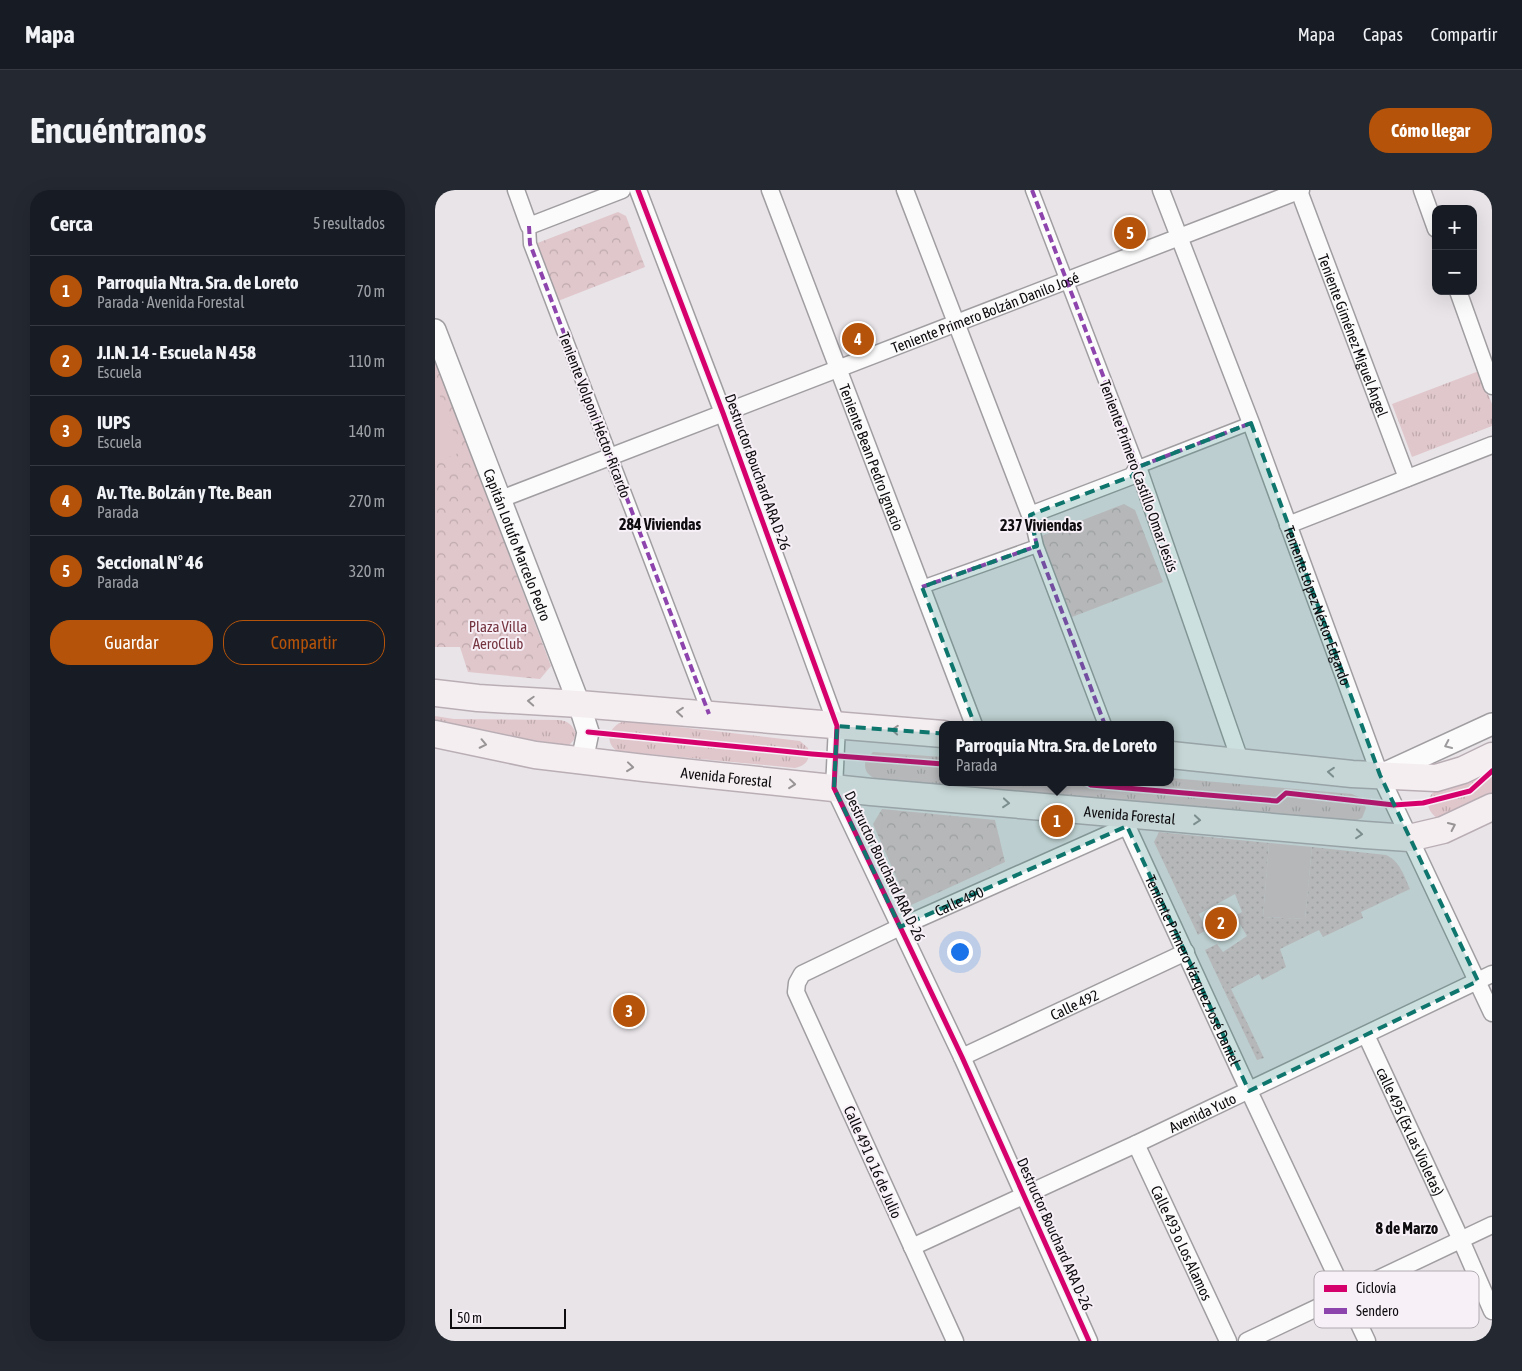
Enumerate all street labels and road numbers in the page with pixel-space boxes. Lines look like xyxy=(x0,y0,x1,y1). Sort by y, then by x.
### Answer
street label: Teniente Giménez Miguel Ángel xyxy=(1315,251,1392,419)
street label: Teniente Primero Bolzán Danilo José xyxy=(889,268,1082,356)
street label: Teniente Volponi Héctor Ricardo xyxy=(556,330,634,500)
street label: Teniente Primero Castillo Omar Jesús xyxy=(1096,378,1182,574)
street label: Teniente Bean Pedro Ignacio xyxy=(836,381,908,533)
street label: Destructor Bouchard ARA D-26 xyxy=(722,392,794,552)
street label: Capitán Lotufo Marcelo Pedro xyxy=(481,466,555,623)
street label: Teniente López Néstor Edgardo xyxy=(1281,523,1355,687)
street label: Avenida Forestal xyxy=(680,763,773,790)
street label: Destructor Bouchard ARA D-26 xyxy=(841,788,929,944)
street label: Avenida Forestal xyxy=(1083,802,1176,827)
street label: Teniente Primero Vázquez José Daniel xyxy=(1142,872,1244,1068)
street label: Calle 490 xyxy=(932,883,986,919)
street label: Calle 492 xyxy=(1047,986,1101,1023)
street label: calle 495 (Ex Las Violetas) xyxy=(1374,1064,1448,1198)
street label: Avenida Yuto xyxy=(1166,1089,1239,1136)
street label: Calle 491 o 16 de Julio xyxy=(841,1103,905,1221)
street label: Destructor Bouchard ARA D-26 xyxy=(1014,1155,1096,1313)
street label: Calle 493 o Los Alamos xyxy=(1148,1183,1216,1303)

